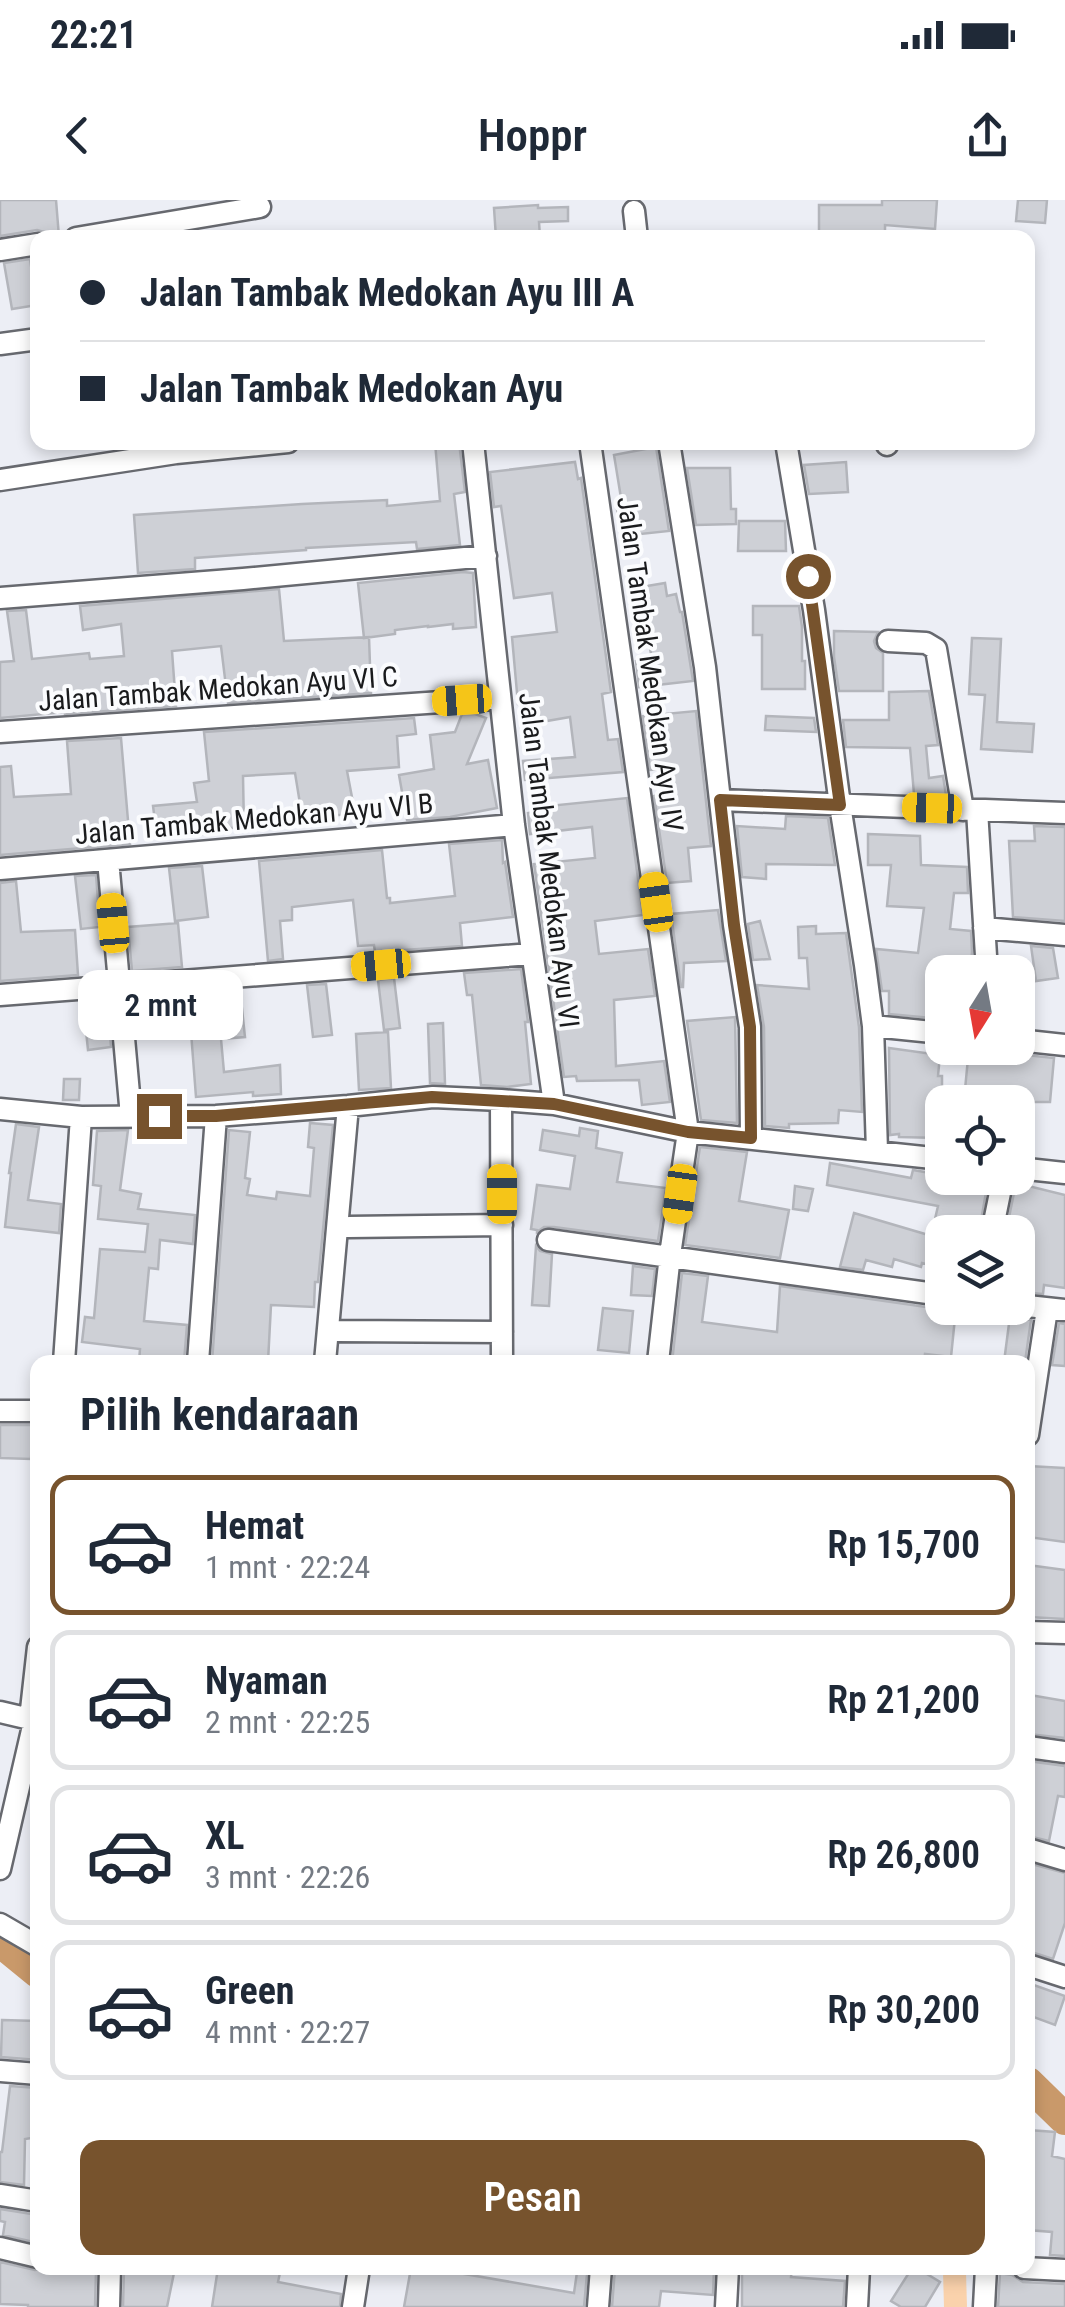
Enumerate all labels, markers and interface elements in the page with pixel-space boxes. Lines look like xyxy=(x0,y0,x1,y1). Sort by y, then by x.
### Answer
text: 22:21 xyxy=(50,13,137,57)
icon: back xyxy=(50,108,105,163)
icon: share xyxy=(960,108,1015,163)
text: Hoppr xyxy=(478,109,587,162)
text: Jalan Tambak Medokan Ayu III A xyxy=(140,271,634,315)
text: Jalan Tambak Medokan Ayu xyxy=(140,367,563,411)
street label: Jalan Tambak Medokan Ayu IV xyxy=(610,494,690,834)
route start xyxy=(786,554,831,599)
street label: Jalan Tambak Medokan Ayu VI C xyxy=(37,660,399,718)
car xyxy=(431,683,493,717)
street label: Jalan Tambak Medokan Ayu VI xyxy=(512,690,586,1030)
street label: Jalan Tambak Medokan Ayu VI B xyxy=(73,787,435,851)
car xyxy=(901,792,963,824)
car xyxy=(637,870,675,934)
car xyxy=(95,892,131,954)
car xyxy=(350,947,412,983)
north arrow xyxy=(925,955,1035,1065)
map controls xyxy=(925,955,1035,1325)
callout: 2 mnt xyxy=(76,971,242,1041)
text: 2 mnt xyxy=(124,986,197,1024)
button: locate xyxy=(925,1085,1035,1195)
route end xyxy=(137,1094,182,1139)
car xyxy=(661,1162,699,1226)
car xyxy=(487,1164,517,1224)
button: layers xyxy=(925,1215,1035,1325)
text: Pilih kendaraan xyxy=(80,1388,359,1441)
icon: car xyxy=(85,1500,175,1590)
text: Hemat xyxy=(205,1504,304,1548)
text: Rp 15,700 xyxy=(827,1523,980,1567)
text: 1 mnt · 22:24 xyxy=(205,1548,370,1586)
icon: car xyxy=(85,1655,175,1745)
text: Nyaman xyxy=(205,1659,328,1703)
text: Rp 21,200 xyxy=(827,1678,980,1722)
text: 2 mnt · 22:25 xyxy=(205,1703,370,1741)
icon: car xyxy=(85,1810,175,1900)
text: XL xyxy=(205,1814,244,1858)
text: Rp 26,800 xyxy=(827,1833,980,1877)
text: 3 mnt · 22:26 xyxy=(205,1858,370,1896)
icon: car xyxy=(85,1965,175,2055)
text: Green xyxy=(205,1969,295,2013)
text: Rp 30,200 xyxy=(827,1988,980,2032)
text: 4 mnt · 22:27 xyxy=(205,2013,370,2051)
button: Pesan xyxy=(80,2140,985,2255)

